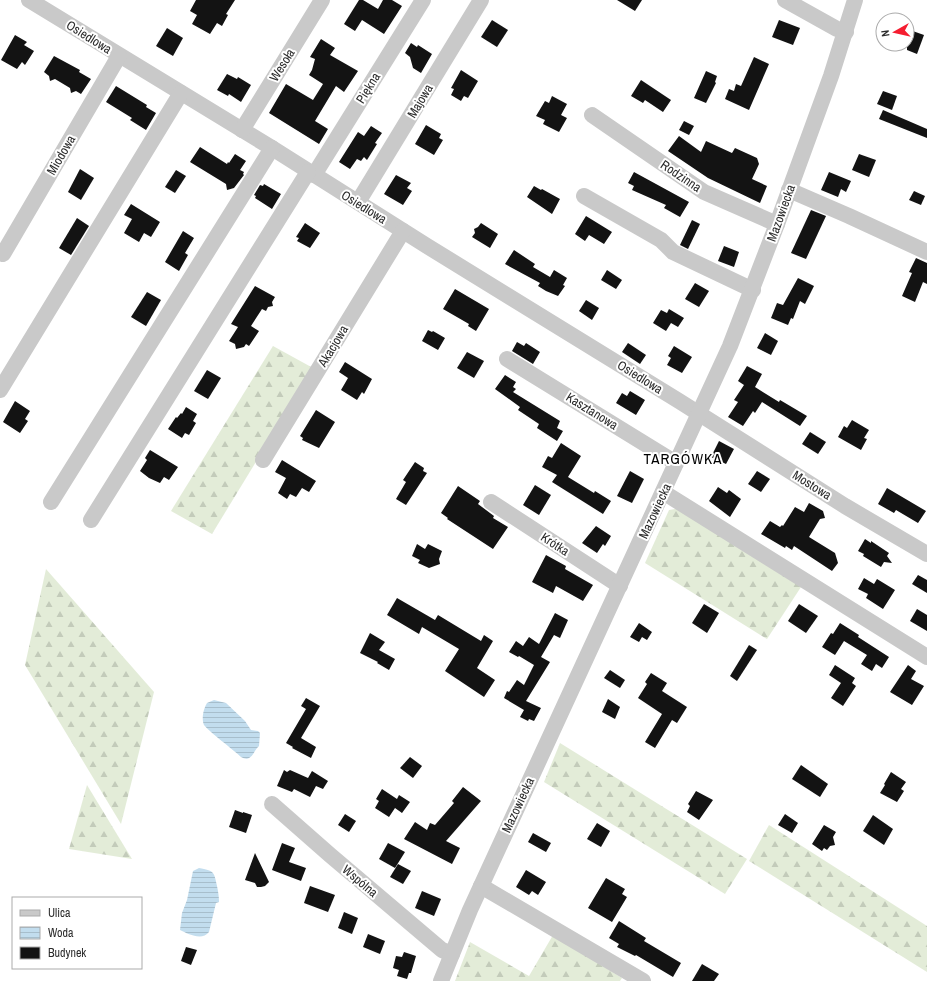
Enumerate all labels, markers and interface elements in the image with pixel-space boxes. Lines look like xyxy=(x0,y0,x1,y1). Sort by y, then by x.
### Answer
north arrow xyxy=(875,12,915,52)
street label: Osiedlowa xyxy=(63,16,115,58)
text: N xyxy=(878,29,892,38)
street label: Wesoła xyxy=(265,45,299,85)
street label: Piękna xyxy=(352,69,384,107)
street label: Majowa xyxy=(403,81,437,121)
street label: Miodowa xyxy=(43,132,79,178)
street label: Rodzinna xyxy=(657,156,705,196)
street label: Mazowiecka xyxy=(763,182,799,244)
street label: Osiedlowa xyxy=(338,186,390,228)
street label: Akacjowa xyxy=(313,322,352,371)
street label: Osiedlowa xyxy=(614,356,666,398)
street label: Kasztanowa xyxy=(563,388,621,434)
district label: TARGÓWKA xyxy=(644,448,722,469)
street label: Mostowa xyxy=(789,466,835,504)
street label: Mazowiecka xyxy=(635,481,675,541)
street label: Krótka xyxy=(537,528,573,560)
street label: Mazowiecka xyxy=(498,775,538,835)
street label: Wspólna xyxy=(339,861,381,901)
legend xyxy=(12,897,142,969)
text: Ulica xyxy=(48,905,71,921)
text: Woda xyxy=(48,925,74,941)
text: Budynek xyxy=(48,945,86,961)

